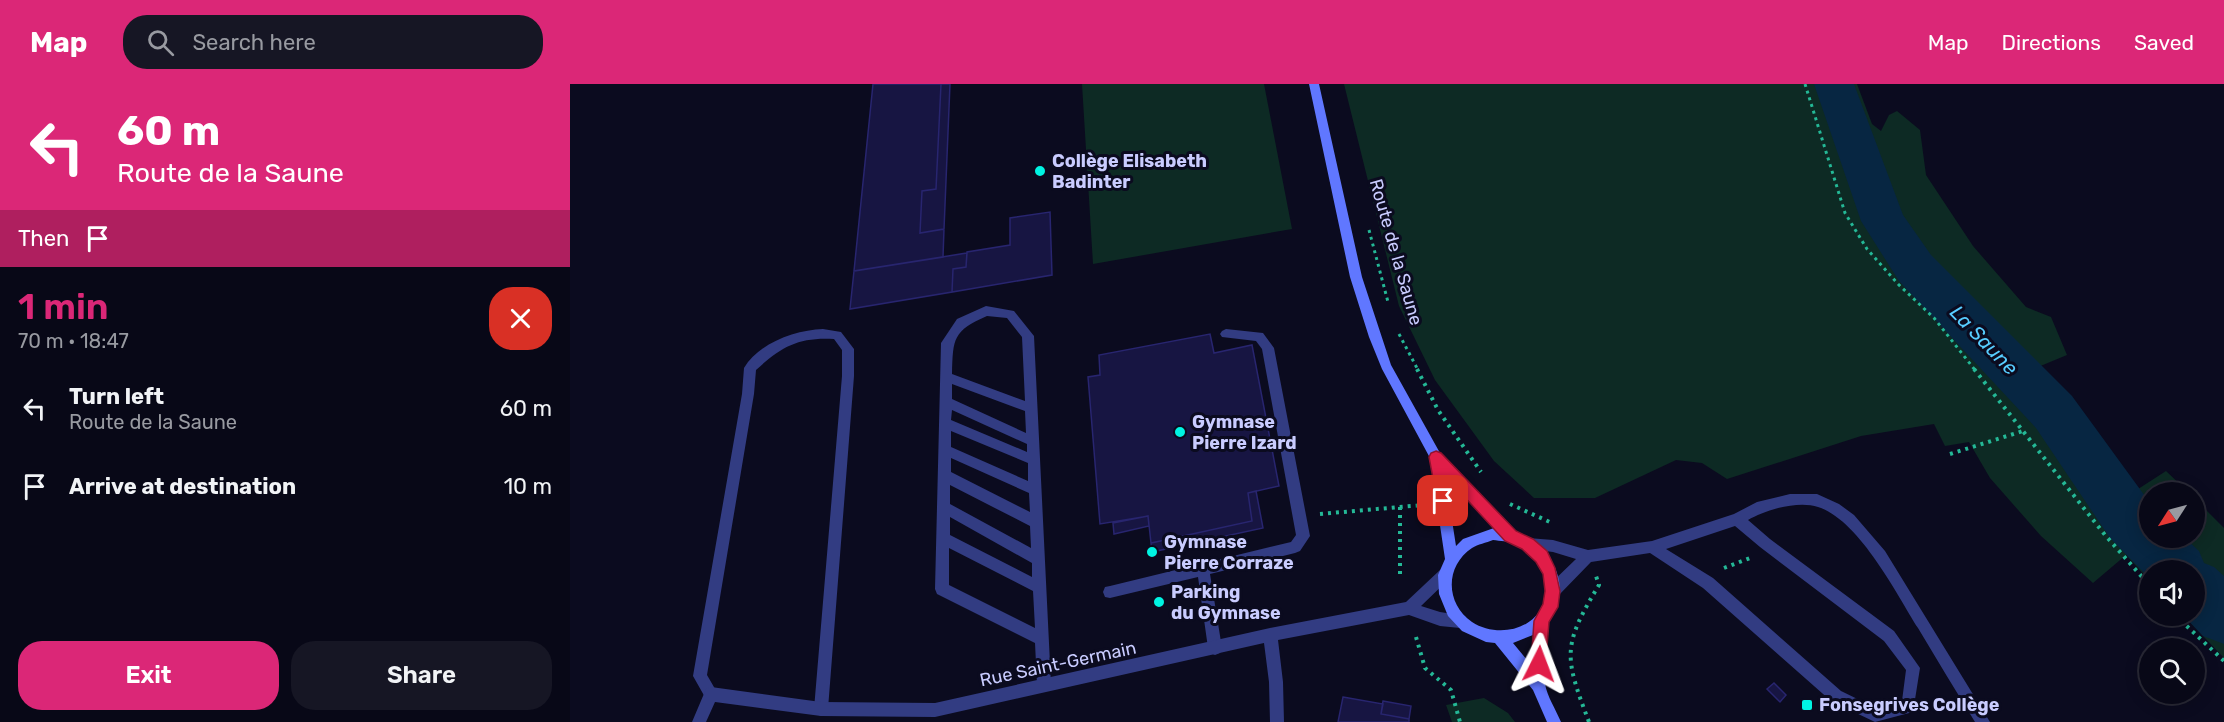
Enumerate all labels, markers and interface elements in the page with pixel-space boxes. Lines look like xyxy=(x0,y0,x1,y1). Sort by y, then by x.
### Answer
search box xyxy=(123,15,543,69)
text: Map xyxy=(30,26,87,59)
icon: search xyxy=(144,26,177,59)
text: Search here xyxy=(192,29,316,56)
text: Map xyxy=(1928,30,1969,55)
text: Directions xyxy=(2002,30,2101,55)
text: Saved xyxy=(2134,30,2194,55)
text: 60 m xyxy=(117,106,220,156)
icon: left xyxy=(18,108,96,186)
place label: Collège Elisabeth Badinter xyxy=(1052,150,1207,193)
text: Route de la Saune xyxy=(117,157,344,189)
marker: Collège Elisabeth Badinter xyxy=(1033,164,1047,178)
street label: Route de la Saune xyxy=(1365,176,1427,328)
icon: arrive xyxy=(81,222,114,255)
text: Then xyxy=(18,225,69,252)
text: 1 min xyxy=(18,285,109,328)
button: close xyxy=(489,287,552,350)
water label: La Saune xyxy=(1945,300,2023,380)
text: 70 m · 18:47 xyxy=(18,329,129,353)
text: Turn left xyxy=(69,383,164,410)
icon: left xyxy=(18,392,51,425)
text: 60 m xyxy=(500,395,552,422)
text: Route de la Saune xyxy=(69,410,237,434)
place label: Gymnase Pierre Izard xyxy=(1192,411,1297,454)
marker: Gymnase Pierre Izard xyxy=(1173,425,1187,439)
icon: arrive xyxy=(18,470,51,503)
text: Arrive at destination xyxy=(69,473,296,500)
text: 10 m xyxy=(504,473,552,500)
pin xyxy=(1417,475,1468,526)
north arrow xyxy=(2139,482,2205,548)
map controls xyxy=(2139,482,2205,704)
icon: arrive xyxy=(1426,484,1459,517)
place label: Gymnase Pierre Corraze xyxy=(1164,531,1294,574)
marker: Gymnase Pierre Corraze xyxy=(1145,545,1159,559)
button: sound xyxy=(2139,560,2205,626)
place label: Parking du Gymnase xyxy=(1171,581,1281,624)
marker: Parking du Gymnase xyxy=(1152,595,1166,609)
position arrow xyxy=(1507,632,1571,696)
street label: Rue Saint-Germain xyxy=(978,637,1138,691)
button: search xyxy=(2139,638,2205,704)
button: Exit xyxy=(18,641,279,710)
button: Share xyxy=(291,641,552,710)
place label: Fonsegrives Collège xyxy=(1819,694,2000,716)
marker: Fonsegrives Collège xyxy=(1800,698,1814,712)

